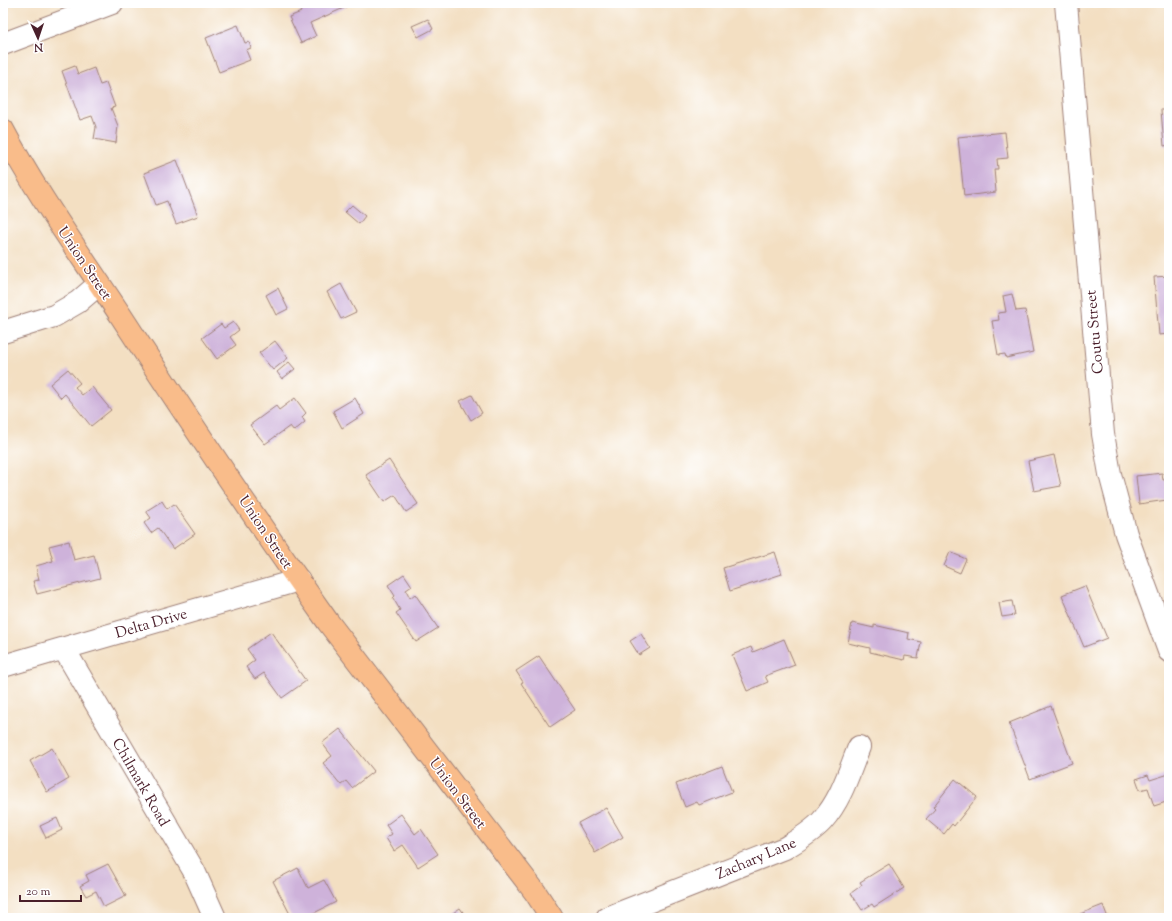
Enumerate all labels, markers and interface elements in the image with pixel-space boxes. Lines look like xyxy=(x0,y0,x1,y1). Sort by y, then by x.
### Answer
north arrow xyxy=(18,18,58,58)
text: N xyxy=(33,39,44,55)
street label: Union Street xyxy=(51,223,116,305)
street label: Coutu Street xyxy=(1081,289,1110,375)
street label: Union Street xyxy=(232,492,297,574)
street label: Delta Drive xyxy=(113,604,190,645)
street label: Chilmark Road xyxy=(106,735,174,831)
street label: Union Street xyxy=(423,754,491,834)
street label: Zachary Lane xyxy=(713,833,800,886)
scale bar xyxy=(20,877,81,903)
text: 20 m xyxy=(26,883,51,901)

